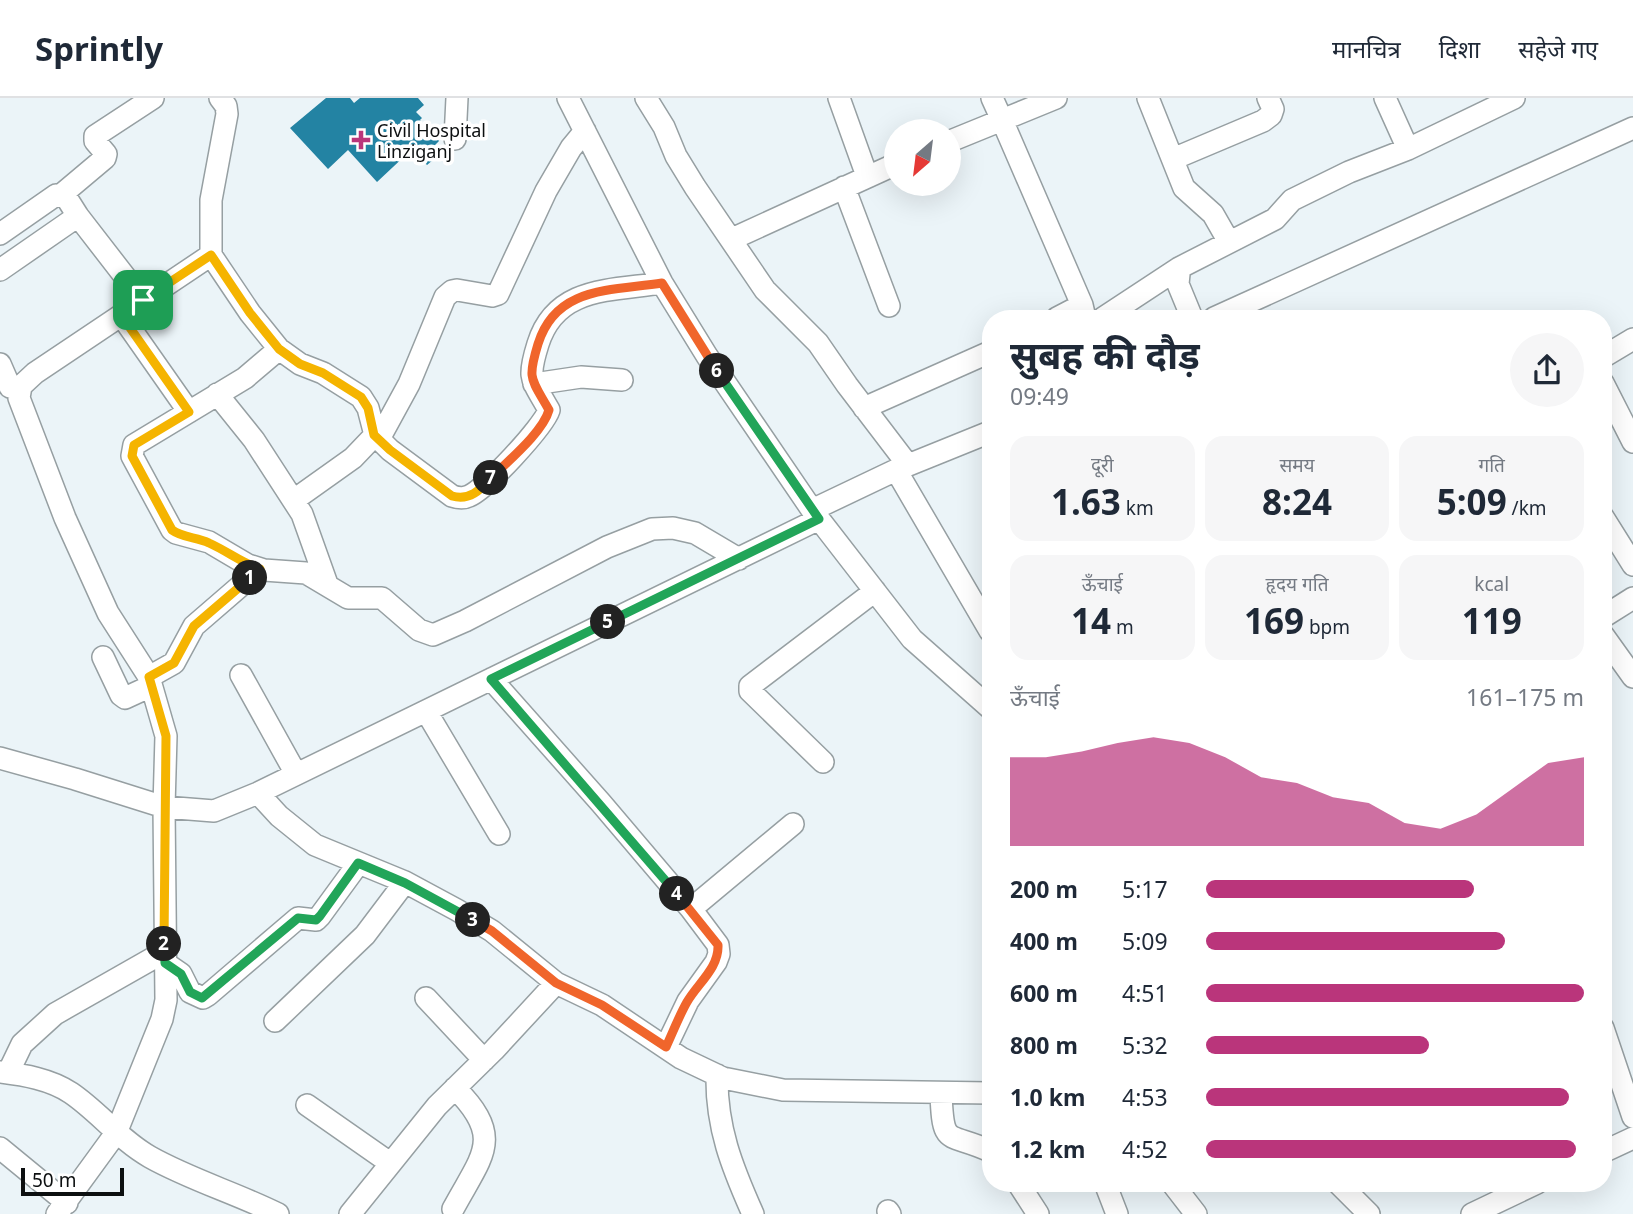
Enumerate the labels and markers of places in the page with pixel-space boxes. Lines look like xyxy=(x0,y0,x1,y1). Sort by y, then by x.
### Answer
place label: Civil Hospital Linziganj xyxy=(377,118,486,163)
marker: Civil Hospital Linziganj xyxy=(351,130,371,150)
pin xyxy=(113,270,173,330)
pin: 6 xyxy=(700,354,734,388)
pin: 7 xyxy=(474,460,508,496)
pin: 1 xyxy=(232,560,268,596)
pin: 5 xyxy=(590,604,626,640)
pin: 4 xyxy=(660,876,694,912)
pin: 3 xyxy=(456,902,490,938)
pin: 2 xyxy=(146,926,182,962)

